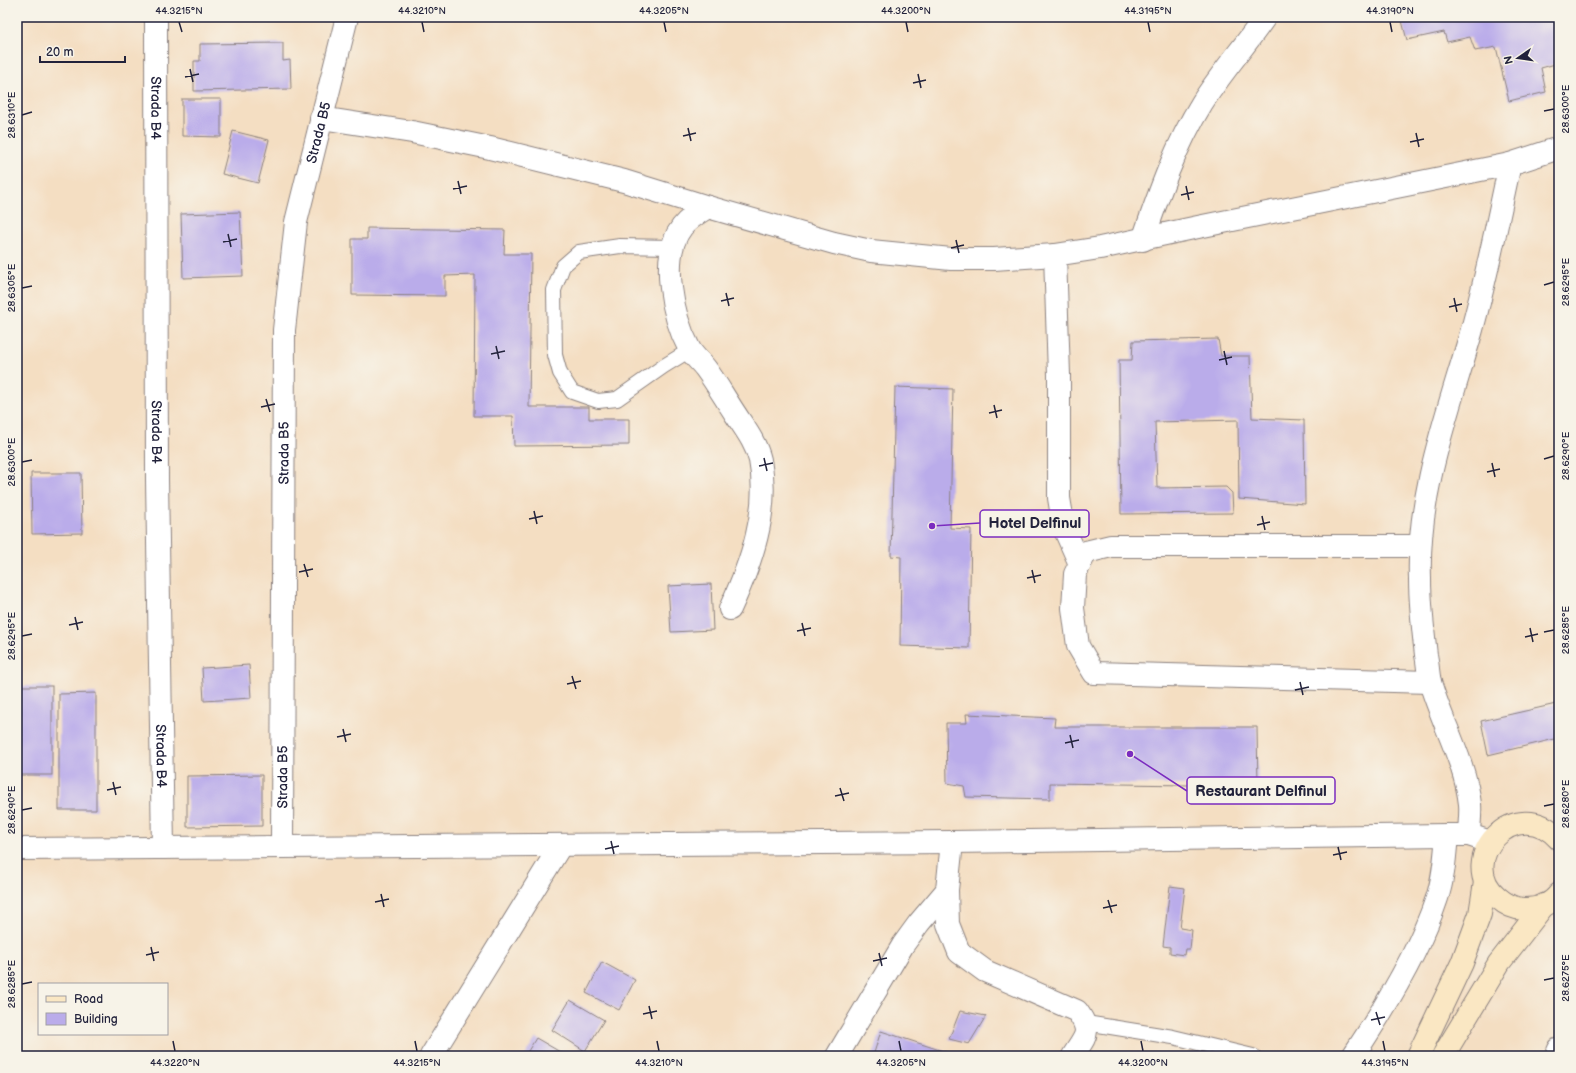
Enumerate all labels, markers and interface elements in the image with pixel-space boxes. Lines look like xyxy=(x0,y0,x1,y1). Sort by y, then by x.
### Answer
text: 44.3215°N xyxy=(155,5,203,17)
text: 44.3210°N xyxy=(398,5,446,17)
text: 44.3205°N xyxy=(639,5,689,17)
text: 44.3200°N xyxy=(881,5,931,17)
text: 44.3195°N xyxy=(1124,5,1172,17)
text: 44.3190°N xyxy=(1366,5,1414,17)
scale bar xyxy=(40,38,125,64)
north arrow xyxy=(1498,38,1538,78)
text: 20 m xyxy=(46,45,73,60)
text: N xyxy=(1501,55,1516,66)
street label: Strada B4 xyxy=(147,76,164,140)
text: 28.6300°E xyxy=(1560,84,1572,133)
text: 28.6310°E xyxy=(6,91,18,138)
street label: Strada B5 xyxy=(303,100,335,165)
text: 28.6295°E xyxy=(1560,257,1572,306)
text: 28.6305°E xyxy=(6,263,18,312)
street label: Strada B4 xyxy=(148,400,165,464)
street label: Strada B5 xyxy=(275,422,293,484)
text: 28.6290°E xyxy=(1560,431,1572,480)
text: 28.6300°E xyxy=(6,437,18,486)
callout: Hotel Delfinul xyxy=(980,510,1089,537)
text: Hotel Delfinul xyxy=(989,514,1081,533)
text: 28.6285°E xyxy=(1560,605,1572,654)
text: 28.6295°E xyxy=(6,611,18,660)
street label: Strada B4 xyxy=(152,724,170,788)
street label: Strada B5 xyxy=(274,746,291,808)
callout: Restaurant Delfinul xyxy=(1187,777,1335,804)
text: 28.6280°E xyxy=(1560,779,1572,828)
text: Restaurant Delfinul xyxy=(1195,782,1327,801)
text: 28.6290°E xyxy=(6,785,18,834)
text: 28.6275°E xyxy=(1560,954,1572,1002)
text: 28.6285°E xyxy=(6,959,18,1008)
legend xyxy=(38,983,168,1035)
text: Road xyxy=(74,992,103,1007)
text: Building xyxy=(74,1012,118,1027)
text: 44.3220°N xyxy=(150,1057,200,1069)
text: 44.3215°N xyxy=(393,1057,441,1069)
text: 44.3210°N xyxy=(635,1057,683,1069)
text: 44.3205°N xyxy=(876,1057,926,1069)
text: 44.3200°N xyxy=(1118,1057,1168,1069)
text: 44.3195°N xyxy=(1361,1057,1409,1069)

